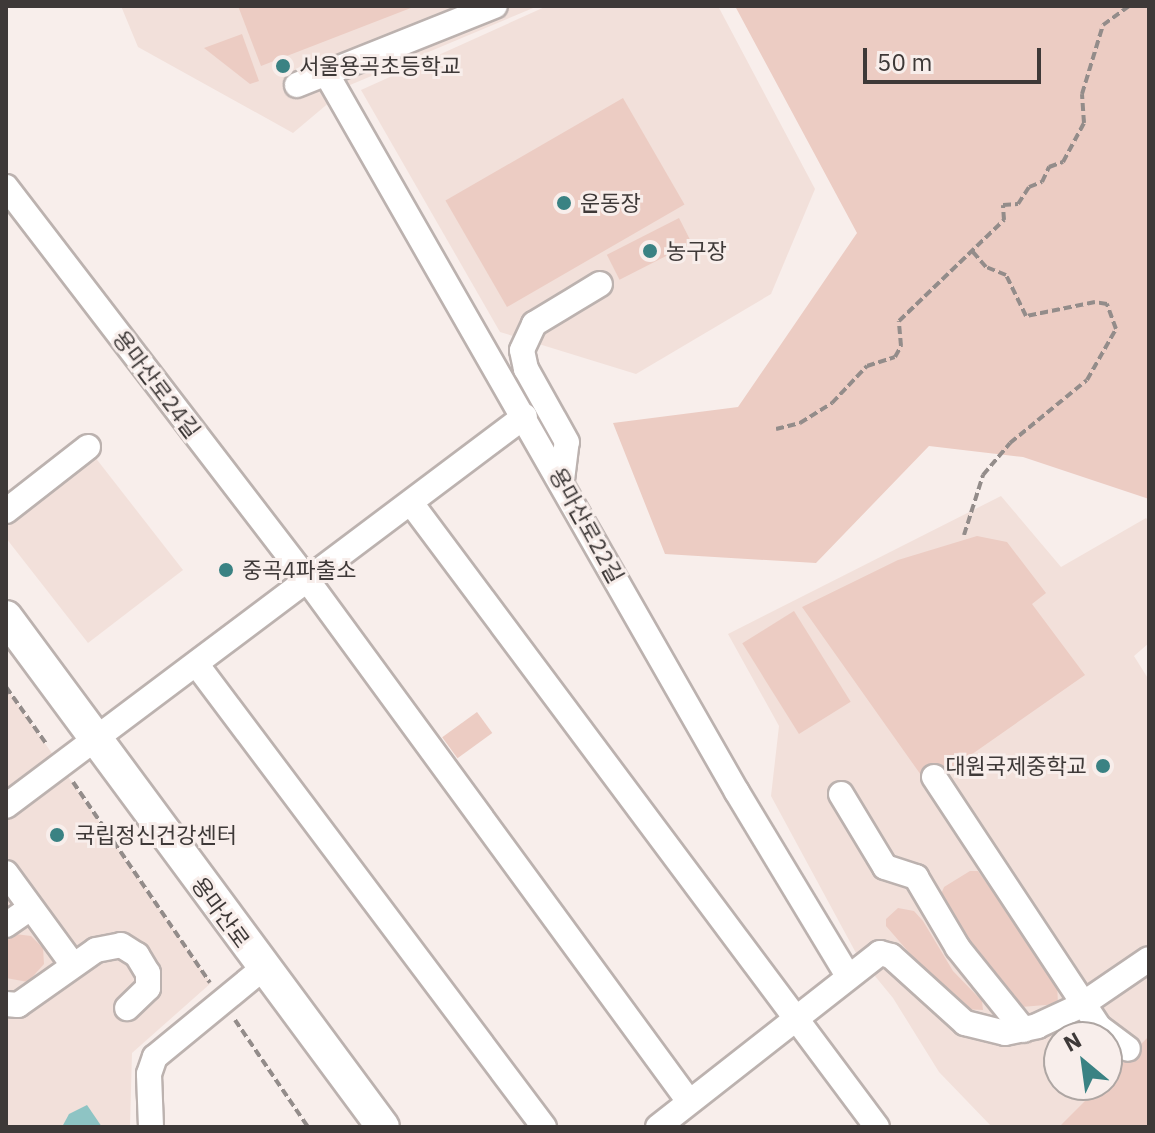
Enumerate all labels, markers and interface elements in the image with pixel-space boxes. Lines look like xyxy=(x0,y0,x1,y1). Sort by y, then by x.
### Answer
scale bar xyxy=(867,32,1045,82)
text: 50 m xyxy=(877,46,932,78)
place label: 서울용곡초등학교 xyxy=(299,53,461,79)
marker: 서울용곡초등학교 xyxy=(274,57,292,75)
place label: 운동장 xyxy=(580,190,641,216)
marker: 운동장 xyxy=(555,194,573,212)
place label: 농구장 xyxy=(666,238,727,264)
marker: 농구장 xyxy=(641,242,659,260)
street label: 용마산로24길 xyxy=(108,325,206,443)
street label: 용마산로22길 xyxy=(545,463,629,587)
place label: 중곡4파출소 xyxy=(242,557,356,583)
marker: 중곡4파출소 xyxy=(217,561,235,579)
place label: 대원국제중학교 xyxy=(945,753,1087,779)
marker: 대원국제중학교 xyxy=(1094,757,1112,775)
place label: 국립정신건강센터 xyxy=(75,822,237,848)
marker: 국립정신건강센터 xyxy=(46,824,68,846)
street label: 용마산로 xyxy=(187,871,255,953)
north arrow xyxy=(1043,1021,1123,1101)
text: N xyxy=(1058,1025,1086,1058)

